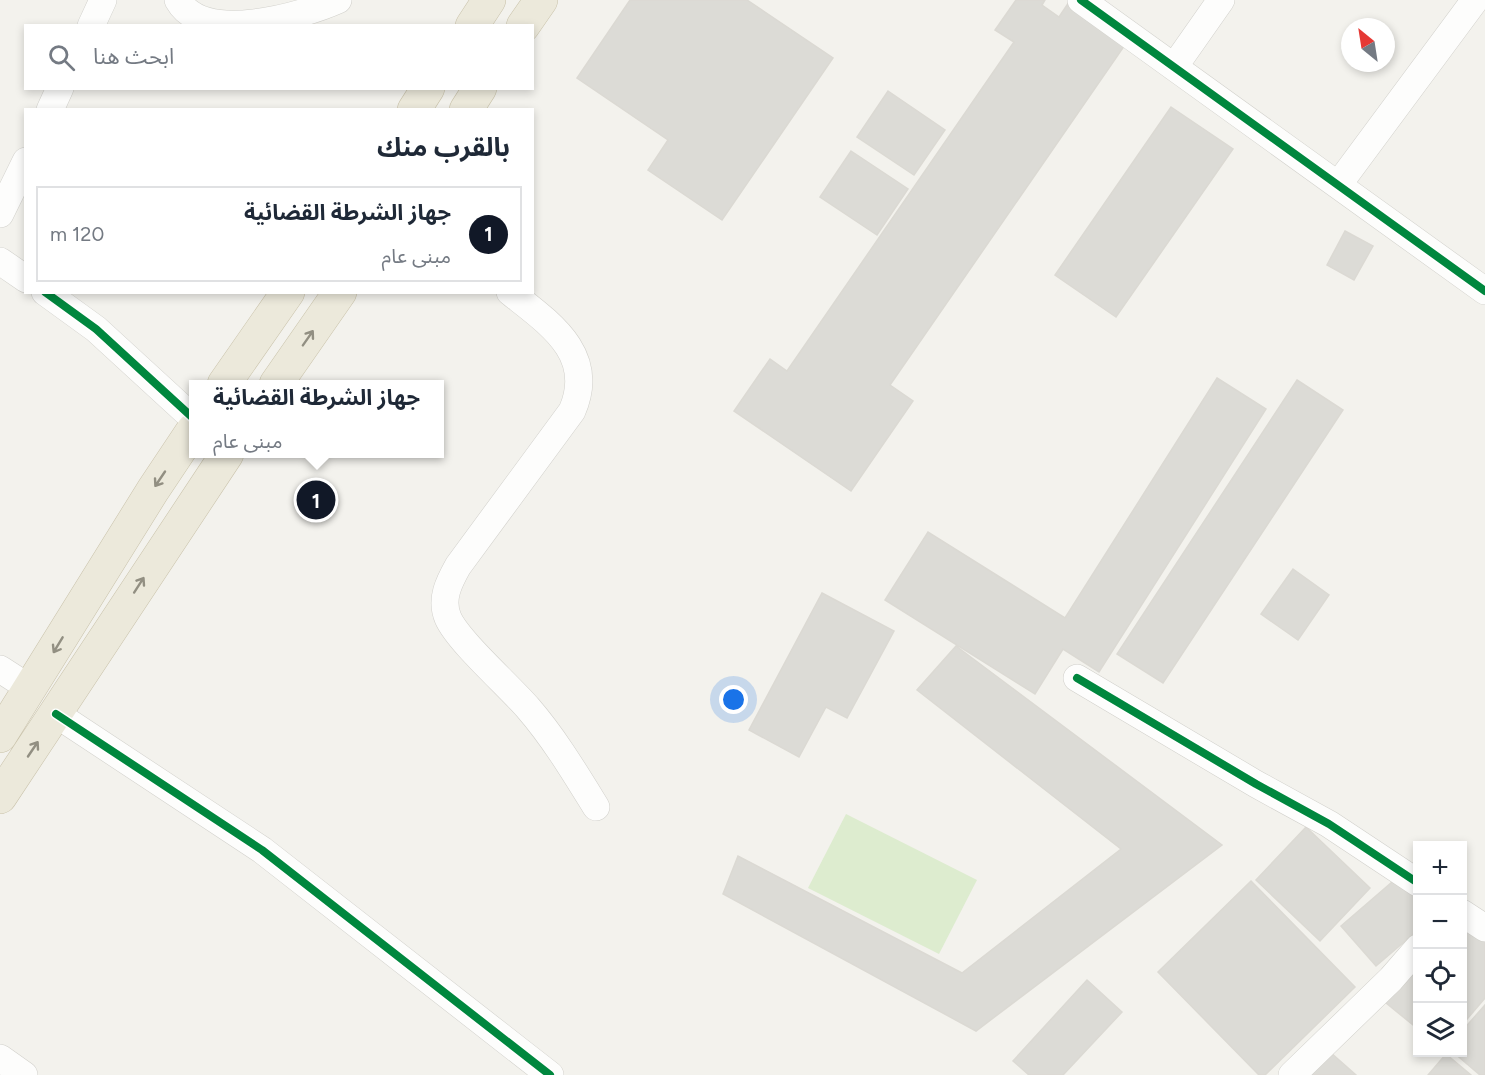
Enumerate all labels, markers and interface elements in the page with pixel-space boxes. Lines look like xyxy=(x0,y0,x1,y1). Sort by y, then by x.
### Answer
north arrow xyxy=(1341,18,1395,72)
search box xyxy=(24,24,534,90)
icon: search xyxy=(45,41,78,74)
text: ابحث هنا xyxy=(93,43,174,70)
text: بالقرب منك xyxy=(377,131,510,163)
text: جهاز الشرطة القضائية xyxy=(244,199,451,226)
text: 120 m xyxy=(50,222,104,246)
text: 1 xyxy=(484,222,493,246)
text: مبنى عام xyxy=(382,244,451,268)
one-way arrow xyxy=(302,331,314,347)
popup xyxy=(189,380,444,458)
text: جهاز الشرطة القضائية xyxy=(213,384,420,411)
text: مبنى عام xyxy=(213,429,282,453)
one-way arrow xyxy=(154,470,166,487)
pin: 1 xyxy=(296,478,336,522)
one-way arrow xyxy=(133,578,145,594)
one-way arrow xyxy=(52,636,64,653)
your location xyxy=(719,685,748,714)
one-way arrow xyxy=(26,740,39,757)
map controls xyxy=(1413,841,1467,1057)
button: + xyxy=(1413,841,1467,895)
button: − xyxy=(1413,895,1467,949)
button: locate xyxy=(1413,949,1467,1003)
button: layers xyxy=(1413,1003,1467,1057)

